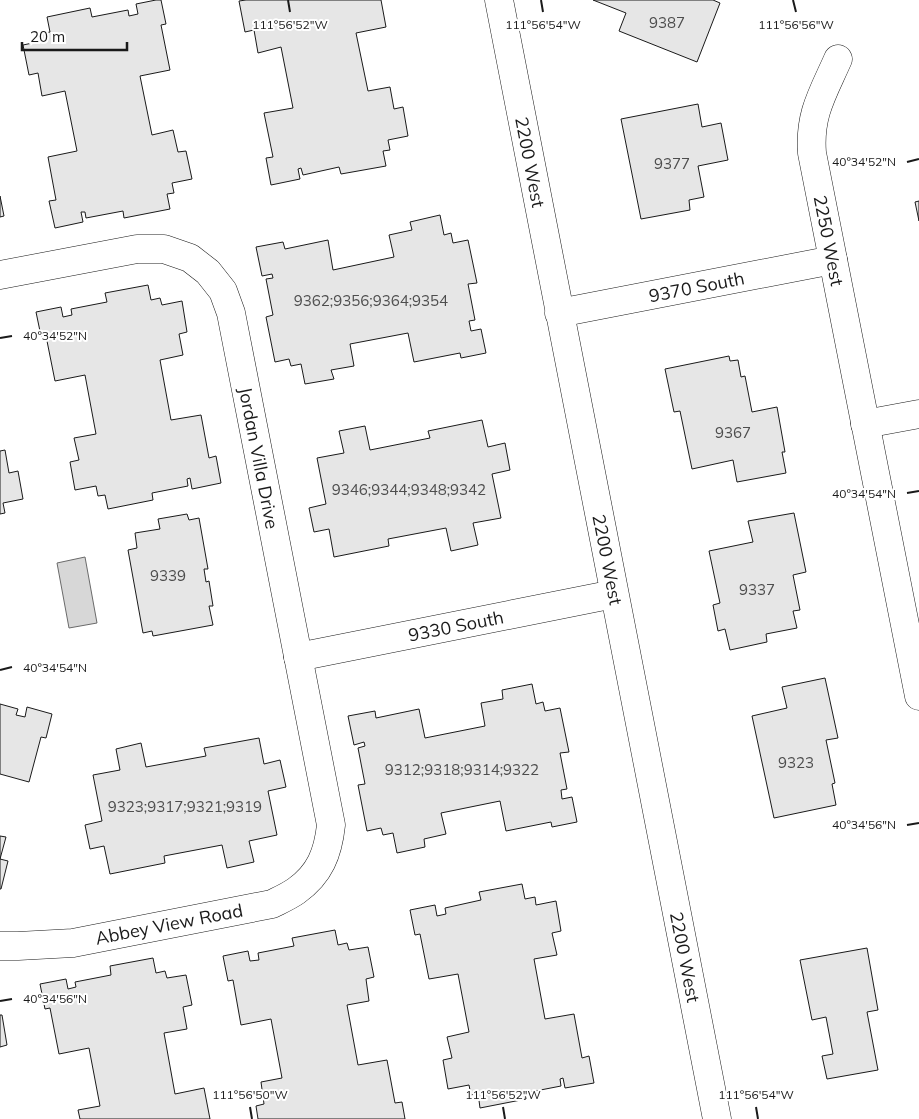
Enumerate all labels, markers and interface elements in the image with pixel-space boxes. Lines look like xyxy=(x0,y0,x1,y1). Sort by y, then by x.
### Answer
house number: 9387 xyxy=(649,13,685,32)
text: 111°56'52"W xyxy=(252,17,328,32)
text: 111°56'54"W xyxy=(505,17,581,32)
text: 111°56'56"W xyxy=(758,17,834,32)
scale bar xyxy=(22,20,128,52)
text: 20 m xyxy=(30,27,65,46)
street label: 2200 West xyxy=(510,115,551,209)
house number: 9377 xyxy=(654,154,690,173)
text: 40°34'52"N xyxy=(832,154,896,169)
street label: 2250 West xyxy=(809,193,849,288)
street label: 9370 South xyxy=(647,266,746,307)
house number: 9362;9356;9364;9354 xyxy=(294,291,448,310)
text: 40°34'52"N xyxy=(23,328,87,343)
street label: Jordan Villa Drive xyxy=(234,385,284,531)
house number: 9367 xyxy=(715,423,751,442)
house number: 9346;9344;9348;9342 xyxy=(332,480,486,499)
text: 40°34'54"N xyxy=(832,486,896,501)
street label: 2200 West xyxy=(588,512,628,607)
house number: 9339 xyxy=(150,566,186,585)
house number: 9337 xyxy=(739,580,775,599)
street label: 9330 South xyxy=(406,605,506,646)
text: 40°34'54"N xyxy=(23,660,87,675)
house number: 9323 xyxy=(778,753,814,772)
house number: 9312;9318;9314;9322 xyxy=(385,760,539,779)
house number: 9323;9317;9321;9319 xyxy=(108,797,262,816)
text: 40°34'56"N xyxy=(832,817,896,832)
street label: Abbey View Road xyxy=(93,898,245,950)
street label: 2200 West xyxy=(665,910,706,1004)
text: 40°34'56"N xyxy=(23,991,87,1006)
text: 111°56'50"W xyxy=(212,1087,288,1102)
text: 111°56'52"W xyxy=(465,1087,541,1102)
text: 111°56'54"W xyxy=(718,1087,794,1102)

